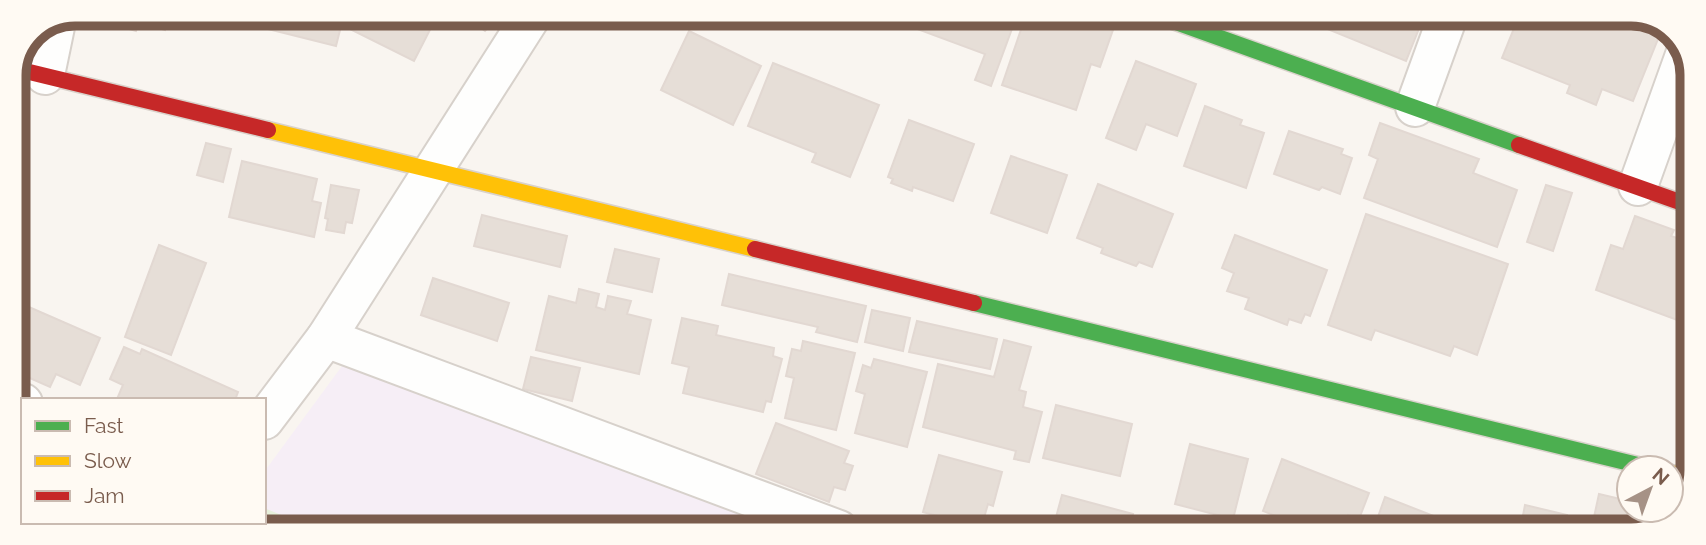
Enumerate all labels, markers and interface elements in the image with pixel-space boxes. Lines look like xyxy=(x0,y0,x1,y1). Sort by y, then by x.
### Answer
legend xyxy=(21,398,266,524)
text: Fast xyxy=(84,413,124,438)
text: Slow xyxy=(84,448,132,473)
north arrow xyxy=(1615,454,1685,524)
text: N xyxy=(1648,463,1674,489)
text: Jam xyxy=(84,483,125,508)

